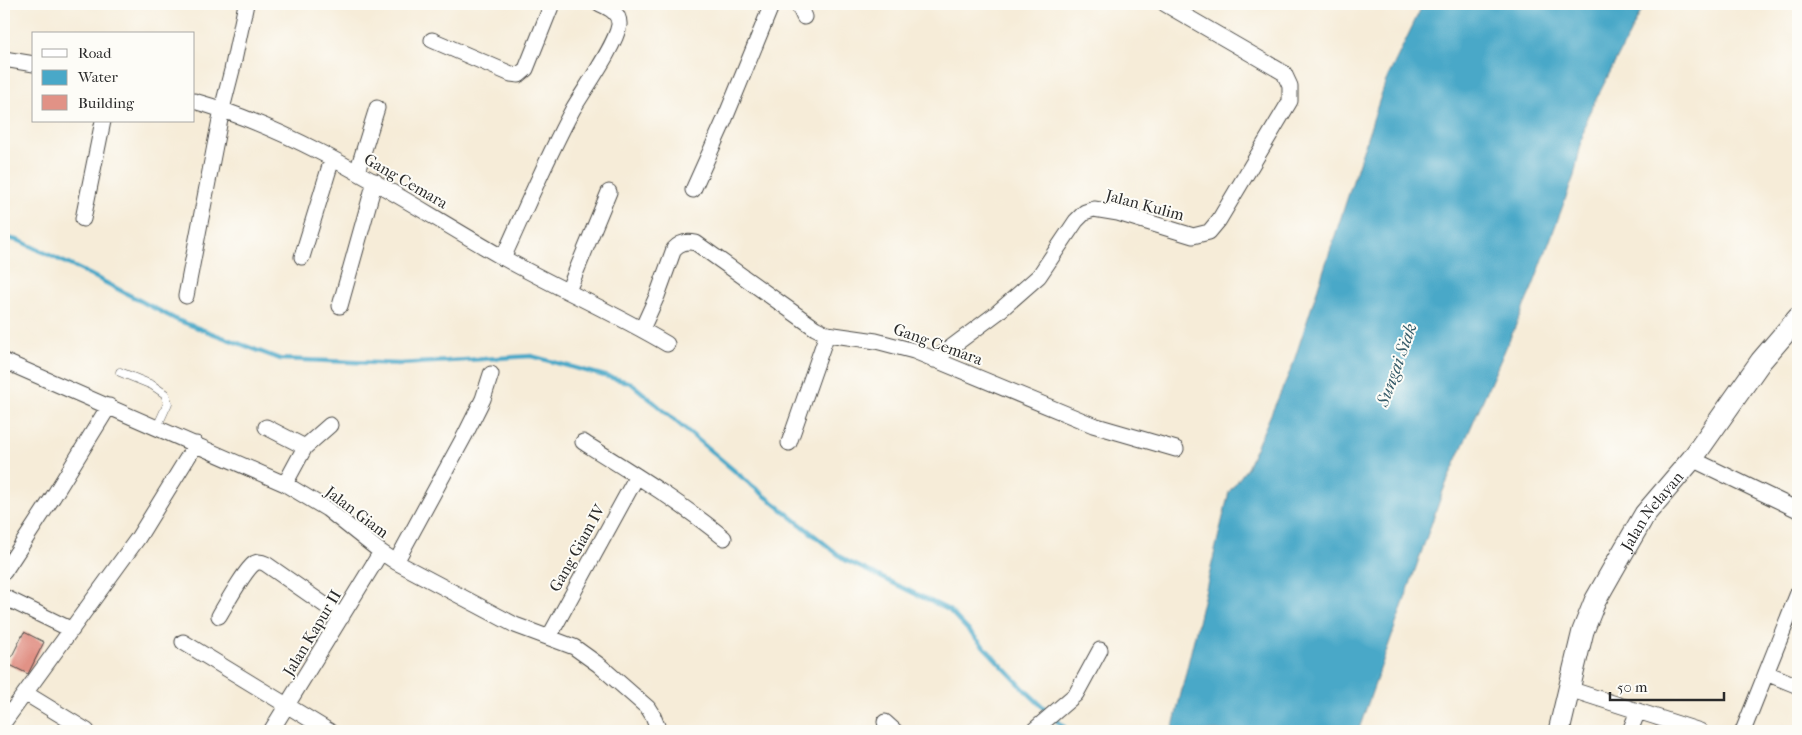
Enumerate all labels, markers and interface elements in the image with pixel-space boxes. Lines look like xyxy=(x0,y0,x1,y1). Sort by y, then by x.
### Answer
legend xyxy=(32,32,195,122)
text: Road xyxy=(78,44,112,62)
text: Water xyxy=(77,68,118,86)
text: Building xyxy=(78,94,135,112)
street label: Gang Cemara xyxy=(361,149,452,213)
street label: Jalan Kulim xyxy=(1102,185,1187,225)
street label: Gang Cemara xyxy=(891,319,986,369)
water label: Sungai Siak xyxy=(1372,320,1422,410)
street label: Jalan Nelayan xyxy=(1615,467,1687,556)
street label: Jalan Giam xyxy=(320,481,393,542)
street label: Gang Giam IV xyxy=(545,501,609,595)
street label: Jalan Kapur II xyxy=(278,586,345,681)
scale bar xyxy=(1610,670,1723,702)
text: 50 m xyxy=(1617,678,1648,696)

